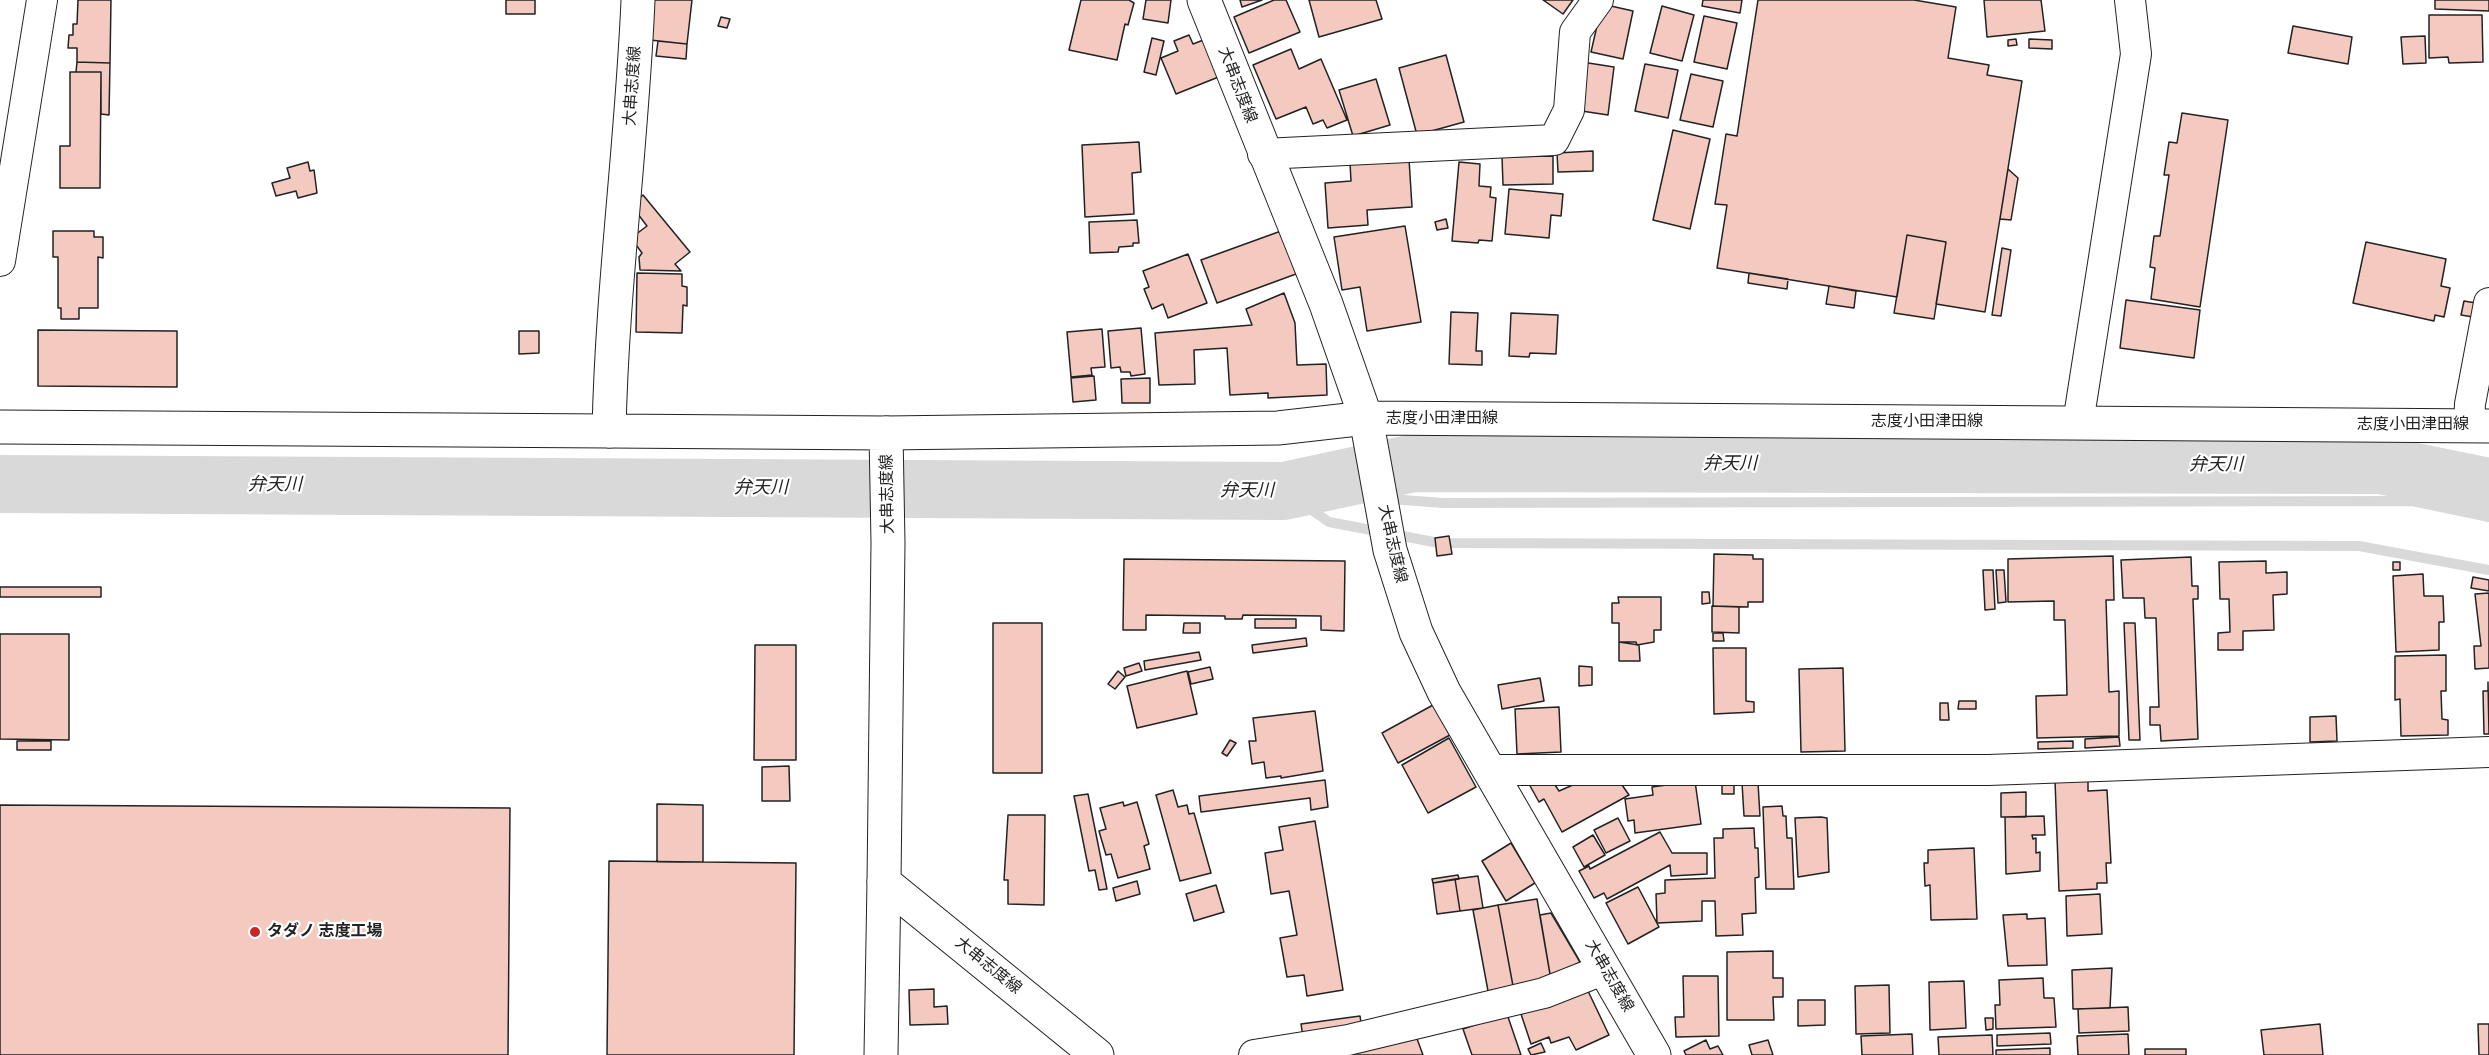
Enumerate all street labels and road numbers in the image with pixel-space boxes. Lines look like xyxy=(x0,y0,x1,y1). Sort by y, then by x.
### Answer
street label: 大串志度線 xyxy=(1214,44,1260,126)
street label: 大串志度線 xyxy=(621,45,645,127)
street label: 志度小田津田線 xyxy=(1386,409,1498,429)
street label: 志度小田津田線 xyxy=(1871,412,1983,432)
street label: 志度小田津田線 xyxy=(2357,415,2469,435)
street label: 大串志度線 xyxy=(878,454,898,534)
street label: 大串志度線 xyxy=(1374,503,1410,585)
street label: 大串志度線 xyxy=(951,933,1025,999)
street label: 大串志度線 xyxy=(1581,937,1637,1015)

